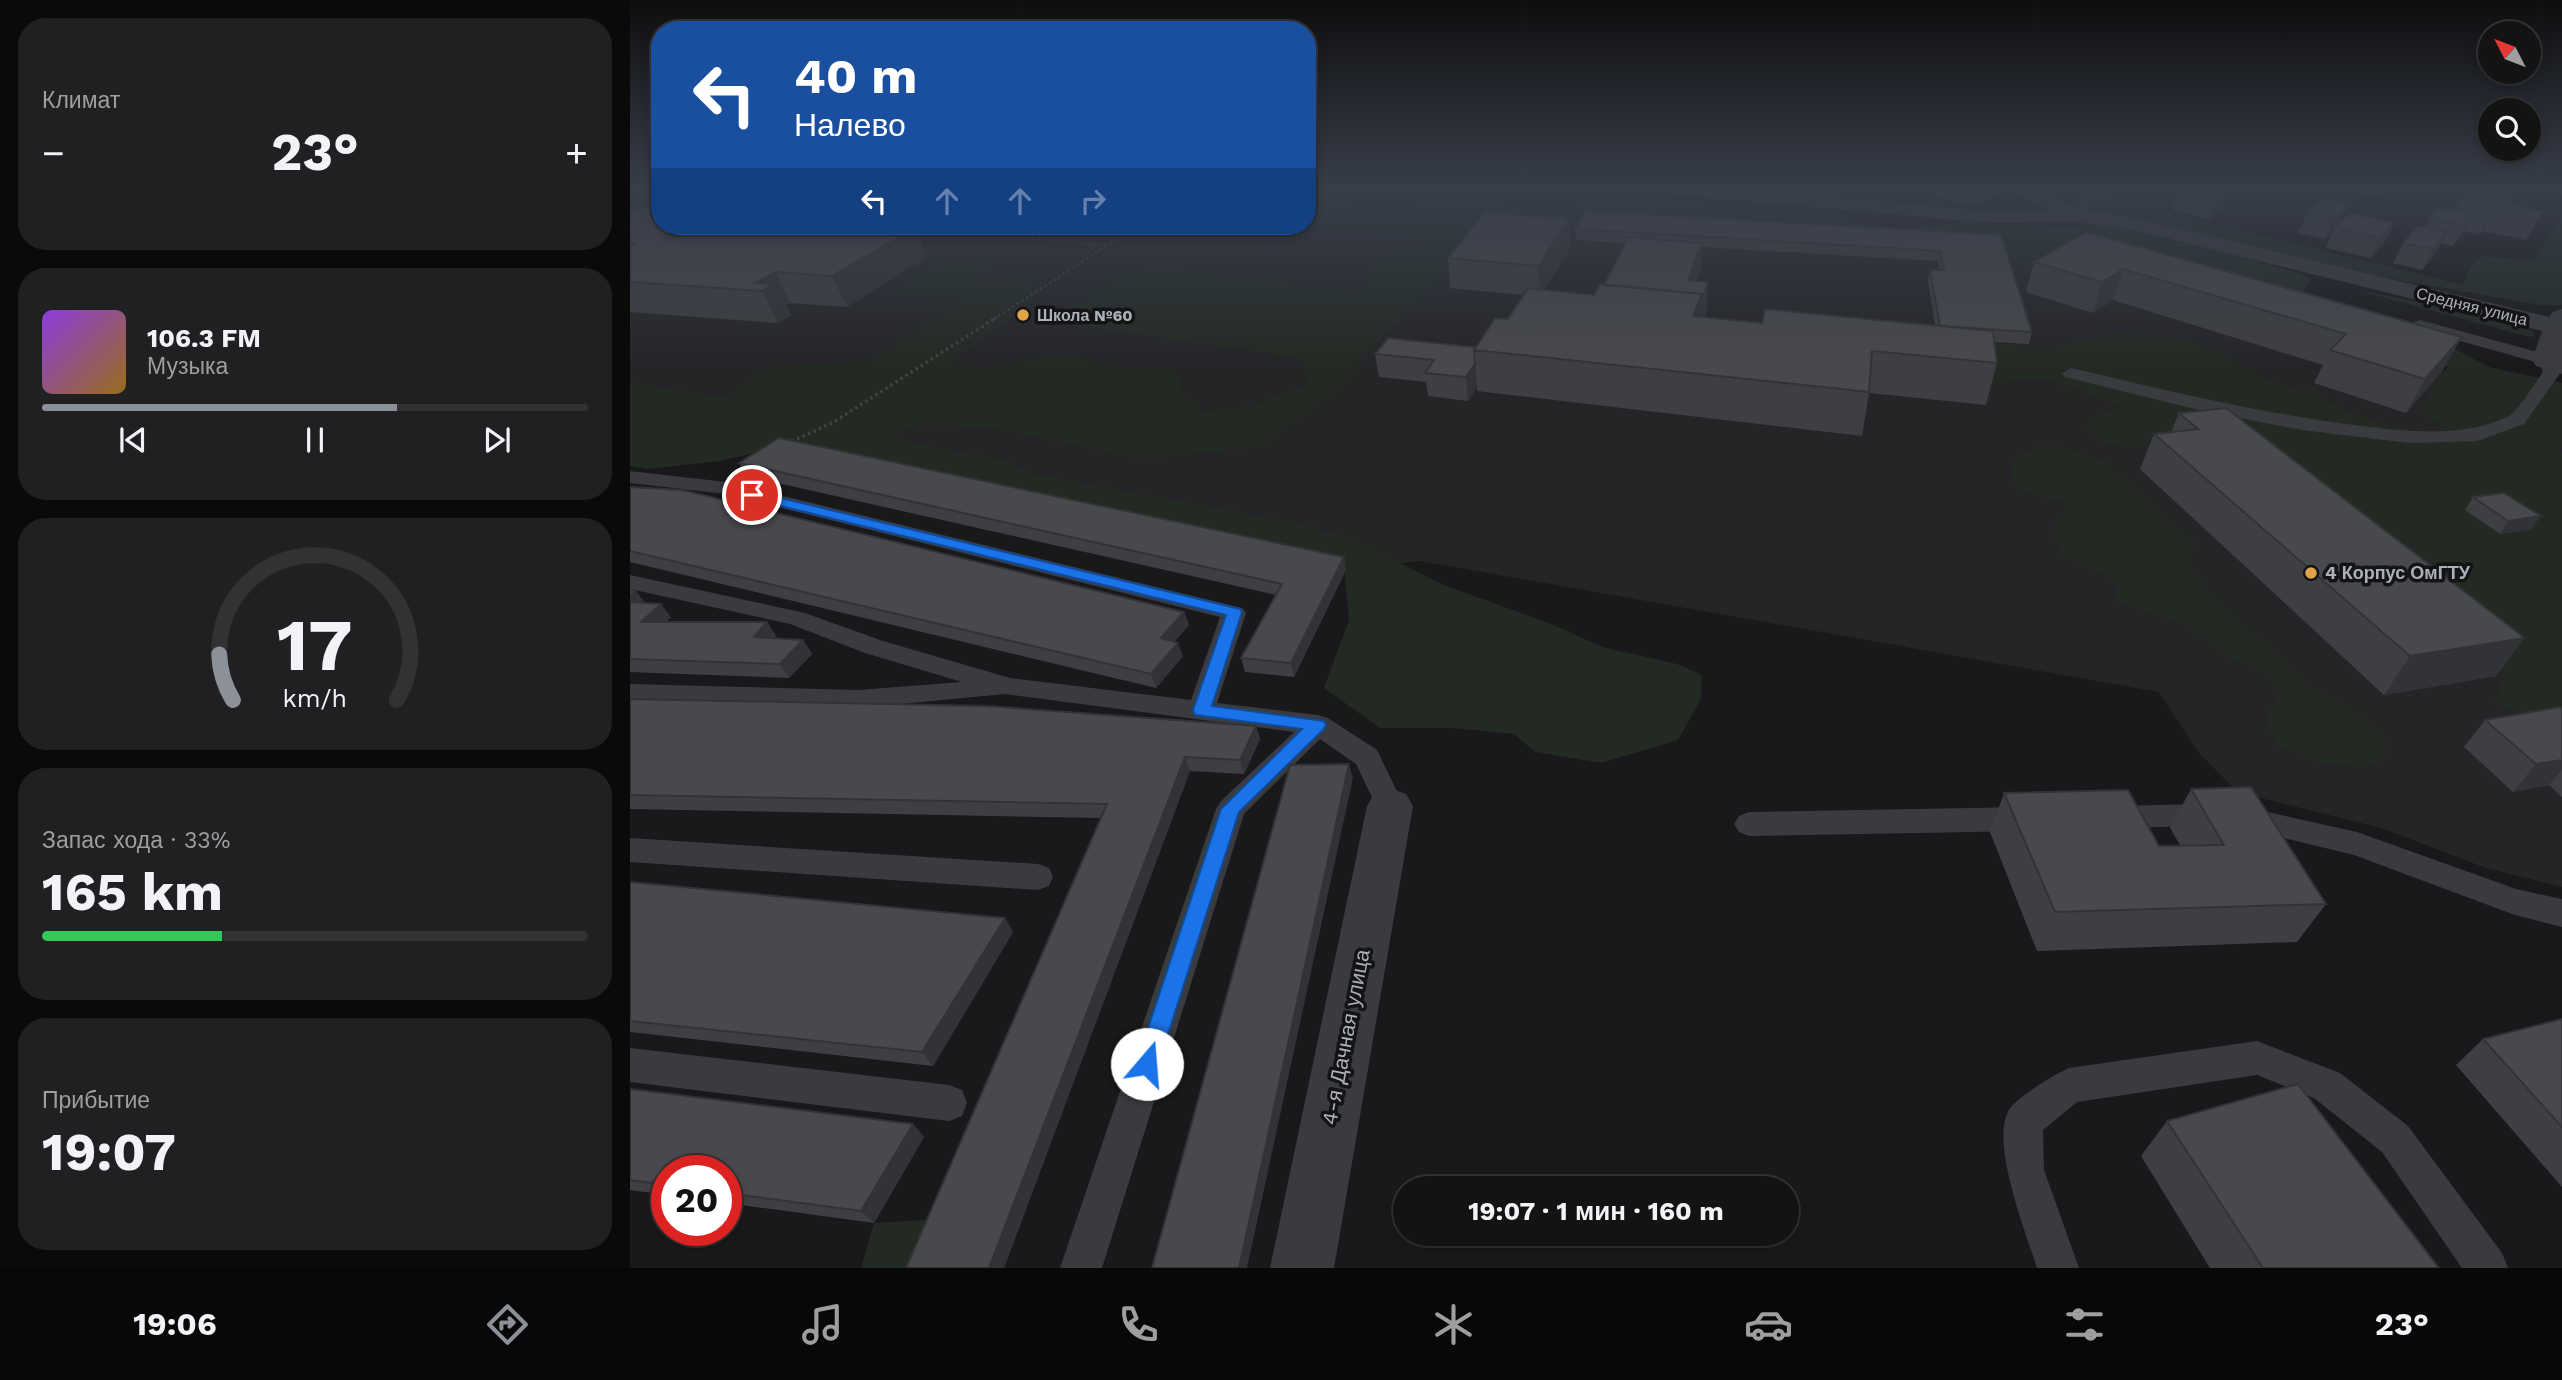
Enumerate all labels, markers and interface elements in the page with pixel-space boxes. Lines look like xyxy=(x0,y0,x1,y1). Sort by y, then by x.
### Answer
north arrow xyxy=(2478,21,2541,84)
map controls xyxy=(2478,21,2541,161)
text: 40 m xyxy=(794,47,917,105)
icon: left xyxy=(679,49,770,140)
text: Климат xyxy=(42,87,120,114)
button: search xyxy=(2478,98,2541,161)
text: Налево xyxy=(794,106,906,144)
text: 23° xyxy=(271,122,359,183)
text: − xyxy=(42,131,65,175)
text: + xyxy=(565,131,588,175)
icon: left xyxy=(855,182,893,220)
icon: ahead xyxy=(928,182,966,220)
icon: ahead xyxy=(1001,182,1039,220)
icon: right xyxy=(1074,182,1112,220)
street label: Средняя улица xyxy=(2414,283,2530,330)
place label: Школа №60 xyxy=(1037,306,1133,325)
marker: Школа №60 xyxy=(1015,307,1031,323)
text: 106.3 FM xyxy=(147,323,261,353)
text: Музыка xyxy=(147,353,228,380)
icon: previous xyxy=(114,421,152,459)
icon: pause xyxy=(296,421,334,459)
icon: next xyxy=(478,421,516,459)
pin xyxy=(722,465,782,525)
icon: arrive xyxy=(733,476,771,514)
place label: 4 Корпус ОмГТУ xyxy=(2325,562,2471,583)
marker: 4 Корпус ОмГТУ xyxy=(2303,565,2319,581)
text: 17 xyxy=(277,602,353,688)
text: km/h xyxy=(283,684,347,713)
text: Запас хода · 33% xyxy=(42,827,230,854)
text: 165 km xyxy=(42,862,223,923)
street label: 4-я Дачная улица xyxy=(1316,947,1375,1127)
position arrow xyxy=(1110,1027,1184,1101)
text: Прибытие xyxy=(42,1087,150,1114)
text: 19:07 xyxy=(42,1122,176,1183)
speed limit sign: 20 xyxy=(651,1155,742,1246)
text: 19:07 · 1 мин · 160 m xyxy=(1468,1196,1724,1226)
icon: directions xyxy=(483,1300,532,1349)
icon: music xyxy=(798,1300,847,1349)
icon: phone xyxy=(1114,1300,1163,1349)
icon: climate xyxy=(1429,1300,1478,1349)
icon: car xyxy=(1744,1300,1793,1349)
icon: filters xyxy=(2060,1300,2109,1349)
text: 19:06 xyxy=(133,1305,217,1343)
text: 23° xyxy=(2375,1305,2429,1343)

